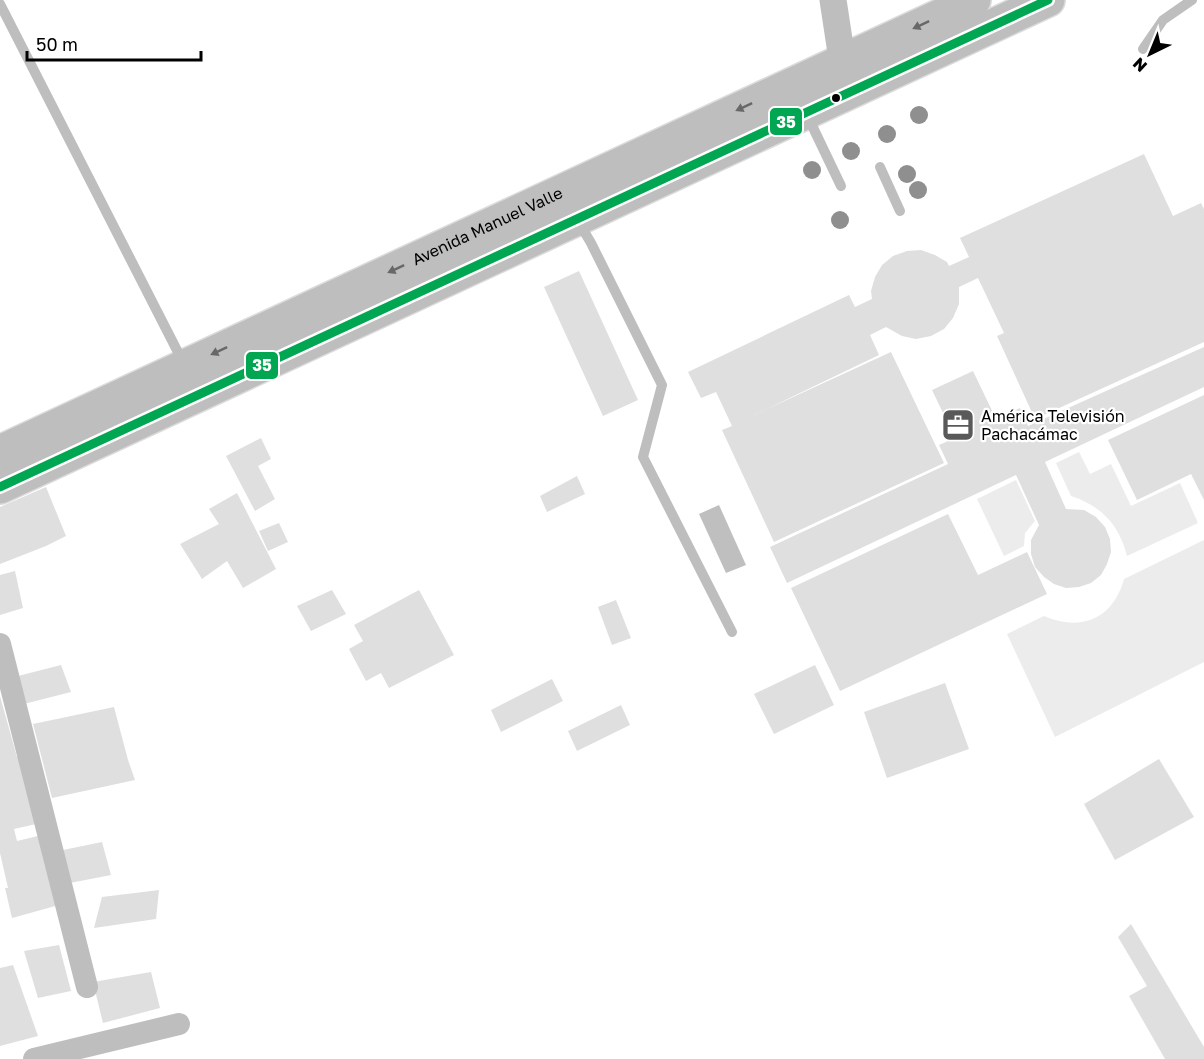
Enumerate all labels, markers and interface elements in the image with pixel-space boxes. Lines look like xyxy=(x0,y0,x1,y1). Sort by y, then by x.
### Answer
one-way arrow xyxy=(913,20,930,29)
scale bar xyxy=(27,24,201,62)
north arrow xyxy=(1120,24,1180,84)
text: 50 m xyxy=(36,33,78,55)
text: N xyxy=(1128,54,1151,76)
unlabelled marker xyxy=(830,92,842,104)
one-way arrow xyxy=(736,102,753,111)
line badge: 35 xyxy=(769,107,803,136)
text: 35 xyxy=(776,112,796,132)
street label: Avenida Manuel Valle xyxy=(409,182,566,269)
one-way arrow xyxy=(388,264,405,273)
one-way arrow xyxy=(211,346,228,355)
line badge: 35 xyxy=(245,351,279,380)
text: 35 xyxy=(252,355,272,375)
place label: América Televisión Pachacámac xyxy=(981,406,1125,444)
office icon: América Televisión Pachacámac xyxy=(940,407,976,443)

